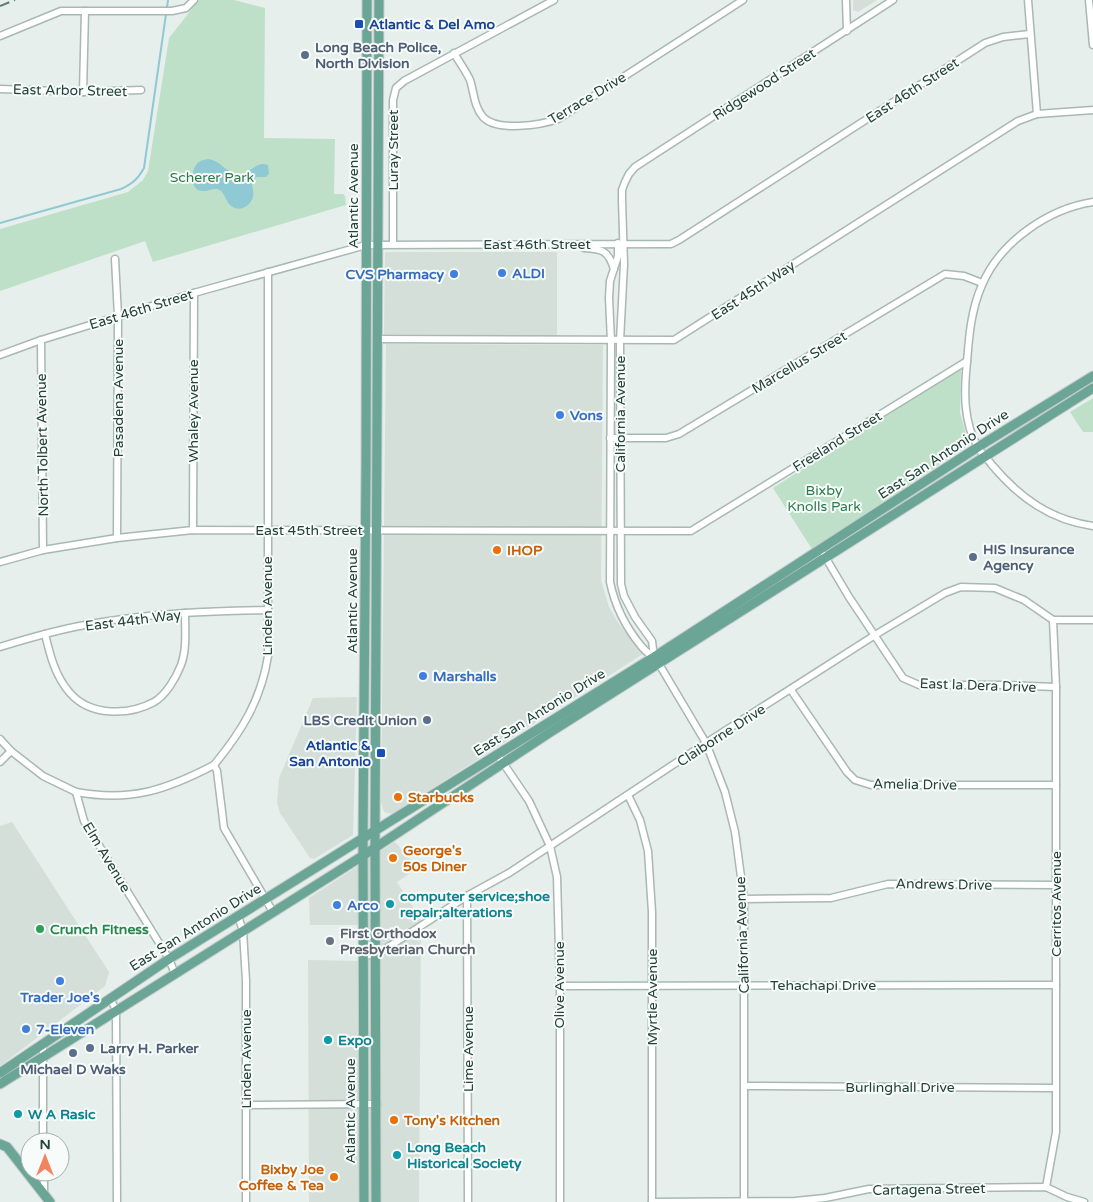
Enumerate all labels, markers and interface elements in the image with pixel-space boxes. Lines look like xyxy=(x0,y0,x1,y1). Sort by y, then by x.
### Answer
place label: Atlantic & Del Amo xyxy=(369,16,496,33)
marker: Atlantic & Del Amo xyxy=(353,18,365,30)
place label: Long Beach Police, North Division xyxy=(315,39,441,72)
street label: Ridgewood Street xyxy=(710,44,820,124)
marker: Long Beach Police, North Division xyxy=(299,49,311,61)
street label: East 46th Street xyxy=(863,54,963,127)
street label: Terrace Drive xyxy=(545,69,629,128)
street label: East Arbor Street xyxy=(13,81,128,100)
street label: Luray Street xyxy=(385,109,402,190)
street label: Atlantic Avenue xyxy=(345,143,362,249)
park label: Scherer Park xyxy=(170,169,255,186)
street label: East 46th Street xyxy=(483,236,591,253)
street label: East 45th Way xyxy=(708,257,799,324)
place label: ALDI xyxy=(512,265,545,282)
place label: CVS Pharmacy xyxy=(346,266,444,283)
marker: ALDI xyxy=(496,267,508,279)
marker: CVS Pharmacy xyxy=(448,268,460,280)
street label: East 46th Street xyxy=(87,285,196,333)
street label: Marcellus Street xyxy=(749,327,850,397)
street label: Pasadena Avenue xyxy=(110,339,127,457)
street label: California Avenue xyxy=(612,355,629,473)
street label: Whaley Avenue xyxy=(185,359,202,463)
street label: North Tolbert Avenue xyxy=(33,373,52,517)
street label: East San Antonio Drive xyxy=(875,406,1012,503)
place label: Vons xyxy=(570,407,603,424)
street label: Freeland Street xyxy=(790,407,885,476)
marker: Vons xyxy=(554,409,566,421)
park label: Bixby Knolls Park xyxy=(787,482,861,515)
street label: East 45th Street xyxy=(255,522,363,539)
place label: HIS Insurance Agency xyxy=(983,541,1075,574)
place label: IHOP xyxy=(507,542,543,559)
marker: IHOP xyxy=(491,544,503,556)
street label: Atlantic Avenue xyxy=(344,548,361,654)
marker: HIS Insurance Agency xyxy=(967,551,979,563)
street label: Linden Avenue xyxy=(259,556,276,656)
street label: East 44th Way xyxy=(84,606,182,635)
street label: East San Antonio Drive xyxy=(470,665,608,760)
place label: Marshalls xyxy=(433,668,497,685)
marker: Marshalls xyxy=(417,670,429,682)
street label: East la Dera Drive xyxy=(919,675,1037,696)
street label: Claiborne Drive xyxy=(674,701,769,770)
place label: LBS Credit Union xyxy=(304,712,417,729)
marker: LBS Credit Union xyxy=(421,714,433,726)
place label: Atlantic & San Antonio xyxy=(289,737,371,770)
marker: Atlantic & San Antonio xyxy=(375,747,387,759)
street label: Amelia Drive xyxy=(873,775,957,794)
place label: Starbucks xyxy=(408,789,474,806)
marker: Starbucks xyxy=(392,791,404,803)
street label: Elm Avenue xyxy=(79,819,134,896)
place label: George's 50s Diner xyxy=(403,842,467,875)
street label: Cerritos Avenue xyxy=(1048,851,1065,957)
marker: George's 50s Diner xyxy=(387,852,399,864)
street label: Andrews Drive xyxy=(896,875,993,894)
street label: California Avenue xyxy=(732,876,753,994)
street label: East San Antonio Drive xyxy=(126,880,264,975)
place label: computer service;shoe repair;alterations xyxy=(400,888,550,921)
place label: Arco xyxy=(347,897,379,914)
marker: computer service;shoe repair;alterations xyxy=(384,898,396,910)
marker: Arco xyxy=(331,899,343,911)
place label: Crunch Fitness xyxy=(50,921,149,938)
marker: Crunch Fitness xyxy=(34,923,46,935)
place label: First Orthodox Presbyterian Church xyxy=(340,925,476,958)
marker: First Orthodox Presbyterian Church xyxy=(324,935,336,947)
street label: Olive Avenue xyxy=(551,941,568,1029)
street label: Myrtle Avenue xyxy=(644,949,661,1045)
marker: Trader Joe's xyxy=(54,975,66,987)
street label: Tehachapi Drive xyxy=(770,977,876,994)
place label: Trader Joe's xyxy=(19,989,100,1006)
street label: Lime Avenue xyxy=(460,1006,477,1092)
street label: Linden Avenue xyxy=(238,1009,255,1109)
place label: 7-Eleven xyxy=(36,1021,94,1038)
marker: 7-Eleven xyxy=(20,1023,32,1035)
place label: Expo xyxy=(338,1032,372,1049)
marker: Expo xyxy=(322,1034,334,1046)
place label: Larry H. Parker xyxy=(100,1040,199,1057)
marker: Larry H. Parker xyxy=(84,1042,96,1054)
marker: Michael D Waks xyxy=(67,1047,79,1059)
street label: Atlantic Avenue xyxy=(342,1058,359,1164)
place label: Michael D Waks xyxy=(20,1061,126,1078)
street label: Burlinghall Drive xyxy=(845,1079,955,1096)
place label: W A Rasic xyxy=(28,1106,96,1123)
marker: W A Rasic xyxy=(12,1108,24,1120)
place label: Tony's Kitchen xyxy=(403,1112,500,1129)
marker: Tony's Kitchen xyxy=(388,1114,400,1126)
north arrow xyxy=(20,1132,70,1182)
text: N xyxy=(39,1136,51,1153)
place label: Long Beach Historical Society xyxy=(407,1139,522,1172)
marker: Long Beach Historical Society xyxy=(391,1149,403,1161)
place label: Bixby Joe Coffee & Tea xyxy=(239,1161,324,1194)
marker: Bixby Joe Coffee & Tea xyxy=(328,1171,340,1183)
street label: Cartagena Street xyxy=(872,1180,986,1199)

